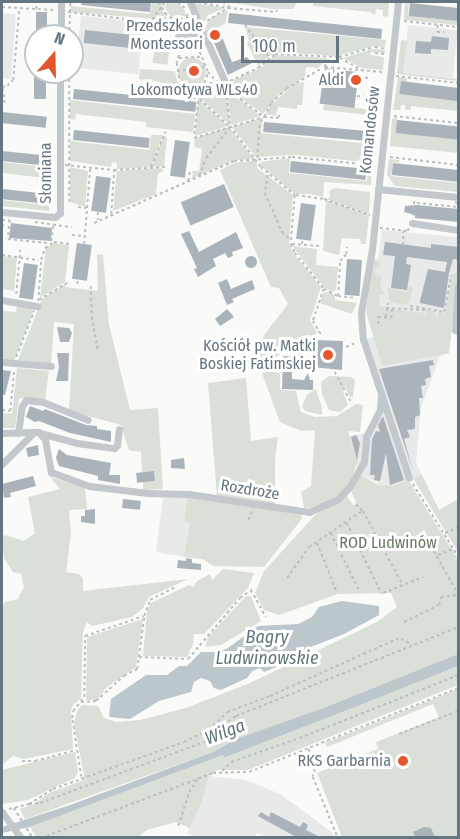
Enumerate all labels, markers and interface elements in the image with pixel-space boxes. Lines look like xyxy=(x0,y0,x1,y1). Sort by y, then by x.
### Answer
place label: Przedszkole Montessori xyxy=(126,16,203,54)
north arrow xyxy=(24,24,84,84)
scale bar xyxy=(244,24,342,62)
text: N xyxy=(52,28,67,49)
marker: Przedszkole Montessori xyxy=(208,28,222,42)
text: 100 m xyxy=(252,35,296,57)
marker: Lokomotywa WLs40 xyxy=(187,64,201,78)
place label: Aldi xyxy=(319,70,344,90)
marker: Aldi xyxy=(349,73,363,87)
place label: Lokomotywa WLs40 xyxy=(130,80,258,100)
street label: Komandosów xyxy=(356,85,384,175)
street label: Słomiana xyxy=(36,142,56,204)
place label: Kościół pw. Matki Boskiej Fatimskiej xyxy=(199,336,316,374)
marker: Kościół pw. Matki Boskiej Fatimskiej xyxy=(321,348,335,362)
street label: Rozdroże xyxy=(219,476,281,504)
park label: ROD Ludwinów xyxy=(339,533,437,553)
water label: Bagry Ludwinowskie xyxy=(216,627,318,670)
water label: Wilga xyxy=(202,715,248,749)
place label: RKS Garbarnia xyxy=(298,751,391,771)
marker: RKS Garbarnia xyxy=(396,754,410,768)

